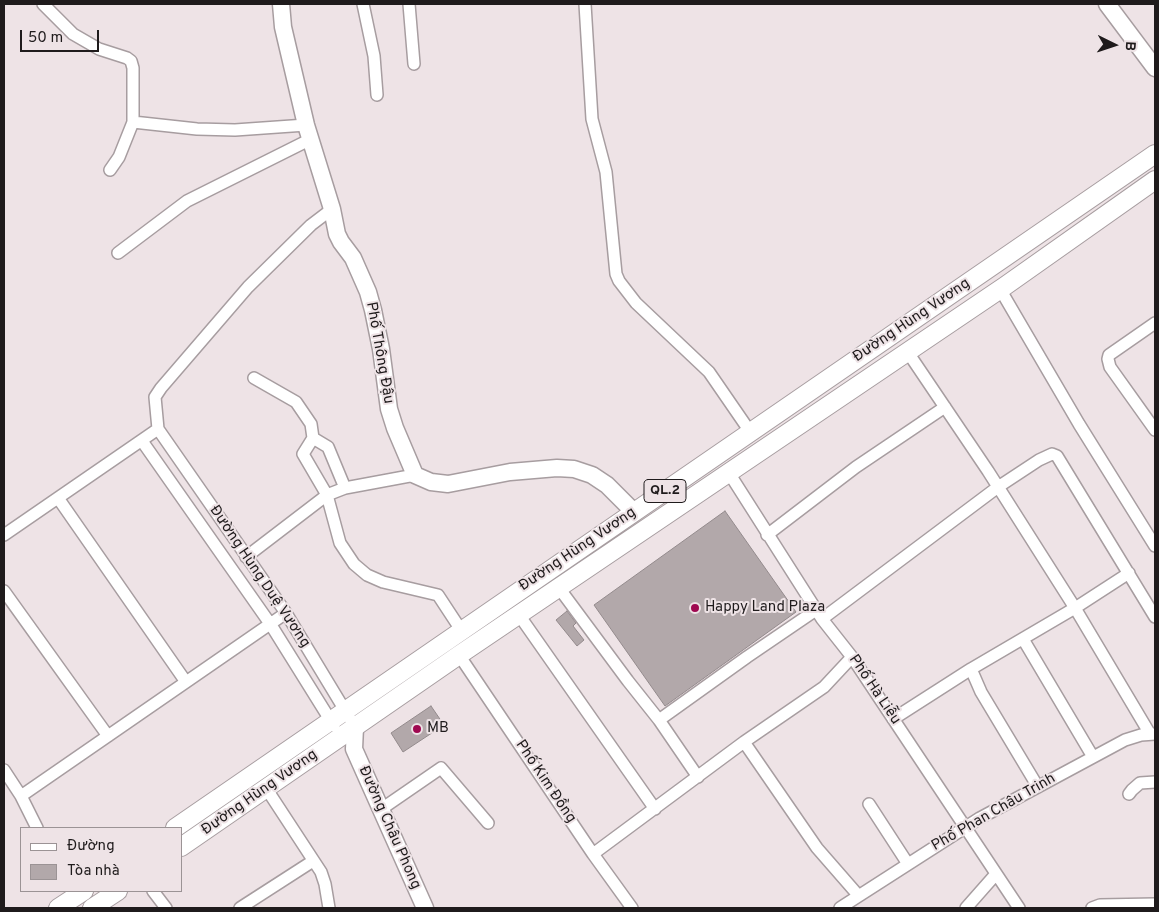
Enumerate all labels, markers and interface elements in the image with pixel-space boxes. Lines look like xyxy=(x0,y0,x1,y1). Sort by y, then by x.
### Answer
scale bar xyxy=(22,20,101,52)
north arrow xyxy=(1089,20,1139,70)
text: 50 m xyxy=(28,29,63,48)
text: B xyxy=(1121,41,1138,51)
street label: Đường Hùng Vương xyxy=(850,275,974,367)
street label: Phố Thông Đậu xyxy=(361,301,397,405)
road number: QL.2 xyxy=(644,480,686,502)
street label: Đường Hùng Duệ Vương xyxy=(205,502,313,652)
street label: Đường Hùng Vương xyxy=(516,504,640,596)
place label: Happy Land Plaza xyxy=(705,599,825,617)
marker: Happy Land Plaza xyxy=(689,602,701,614)
street label: Phố Hà Liễu xyxy=(844,652,904,728)
place label: MB xyxy=(427,720,449,738)
marker: MB xyxy=(411,723,423,735)
street label: Phố Kim Đồng xyxy=(511,737,579,827)
street label: Đường Hùng Vương xyxy=(199,746,321,840)
street label: Đường Châu Phong xyxy=(354,764,424,892)
street label: Phố Phan Châu Trinh xyxy=(929,770,1059,856)
legend xyxy=(20,827,182,892)
text: Đường xyxy=(67,837,115,856)
text: Tòa nhà xyxy=(67,862,120,881)

